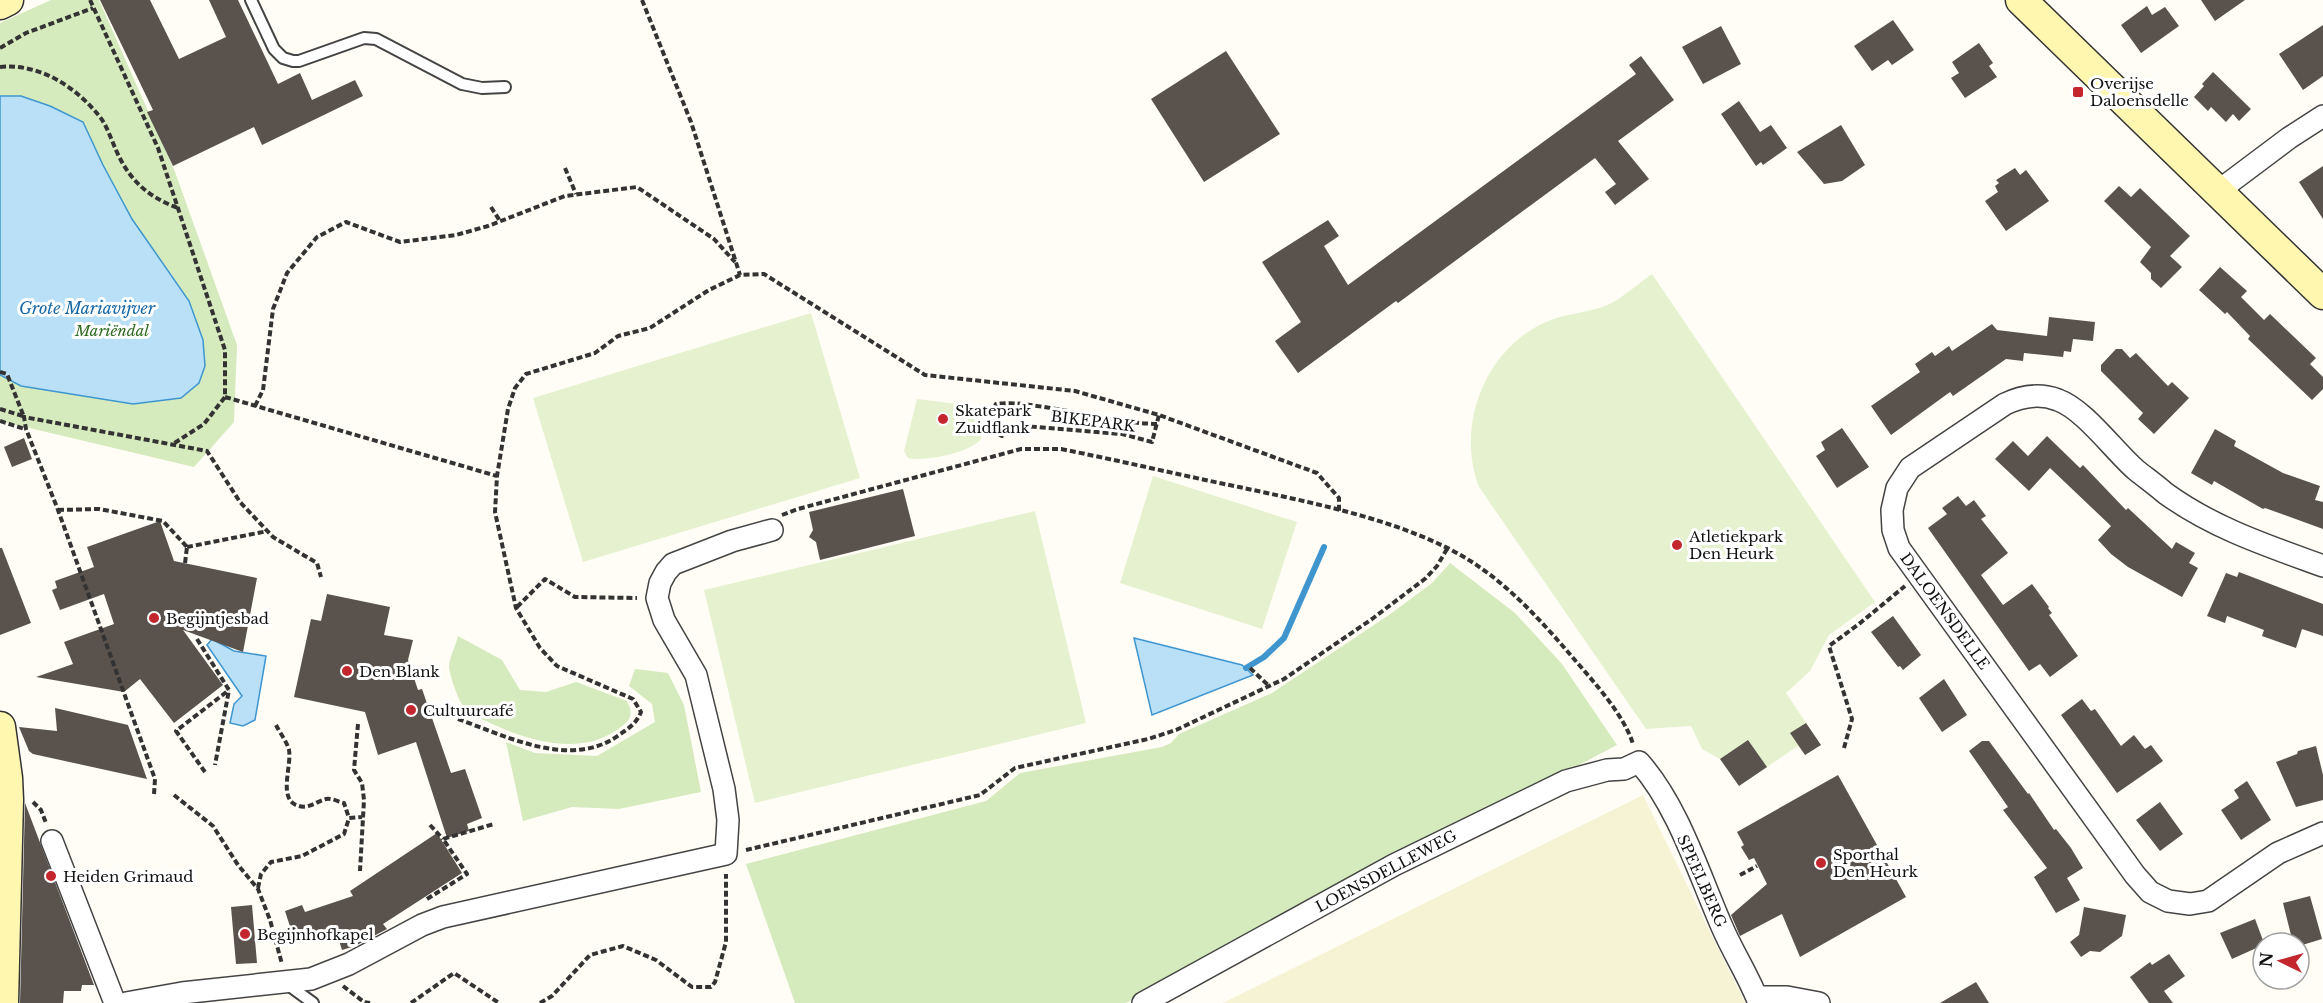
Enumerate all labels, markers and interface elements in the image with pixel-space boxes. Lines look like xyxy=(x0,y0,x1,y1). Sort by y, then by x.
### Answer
place label: Overijse Daloensdelle xyxy=(2090,74,2189,110)
marker: Overijse Daloensdelle xyxy=(2071,85,2085,99)
water label: Grote Mariavijver xyxy=(19,298,156,318)
park label: Mariëndal xyxy=(74,321,149,340)
place label: Skatepark Zuidflank xyxy=(955,401,1032,437)
street label: BIKEPARK xyxy=(1050,406,1137,436)
marker: Skatepark Zuidflank xyxy=(936,412,950,426)
place label: Atletiekpark Den Heurk xyxy=(1688,527,1784,563)
marker: Atletiekpark Den Heurk xyxy=(1670,538,1684,552)
street label: DALOENSDELLE xyxy=(1896,549,1994,673)
place label: Begijntjesbad xyxy=(166,609,269,628)
marker: Begijntjesbad xyxy=(147,611,161,625)
place label: Den Blank xyxy=(359,662,441,681)
marker: Den Blank xyxy=(340,664,354,678)
place label: Cultuurcafé xyxy=(423,701,514,720)
marker: Cultuurcafé xyxy=(404,703,418,717)
street label: LOENSDELLEWEG xyxy=(1312,826,1460,916)
street label: SPEELBERG xyxy=(1673,832,1731,930)
place label: Sporthal Den Heurk xyxy=(1833,845,1919,881)
marker: Sporthal Den Heurk xyxy=(1814,856,1828,870)
place label: Heiden Grimaud xyxy=(63,867,193,886)
marker: Heiden Grimaud xyxy=(44,869,58,883)
place label: Begijnhofkapel xyxy=(257,925,374,944)
marker: Begijnhofkapel xyxy=(238,927,252,941)
north arrow xyxy=(2251,931,2311,991)
text: N xyxy=(2255,951,2277,968)

